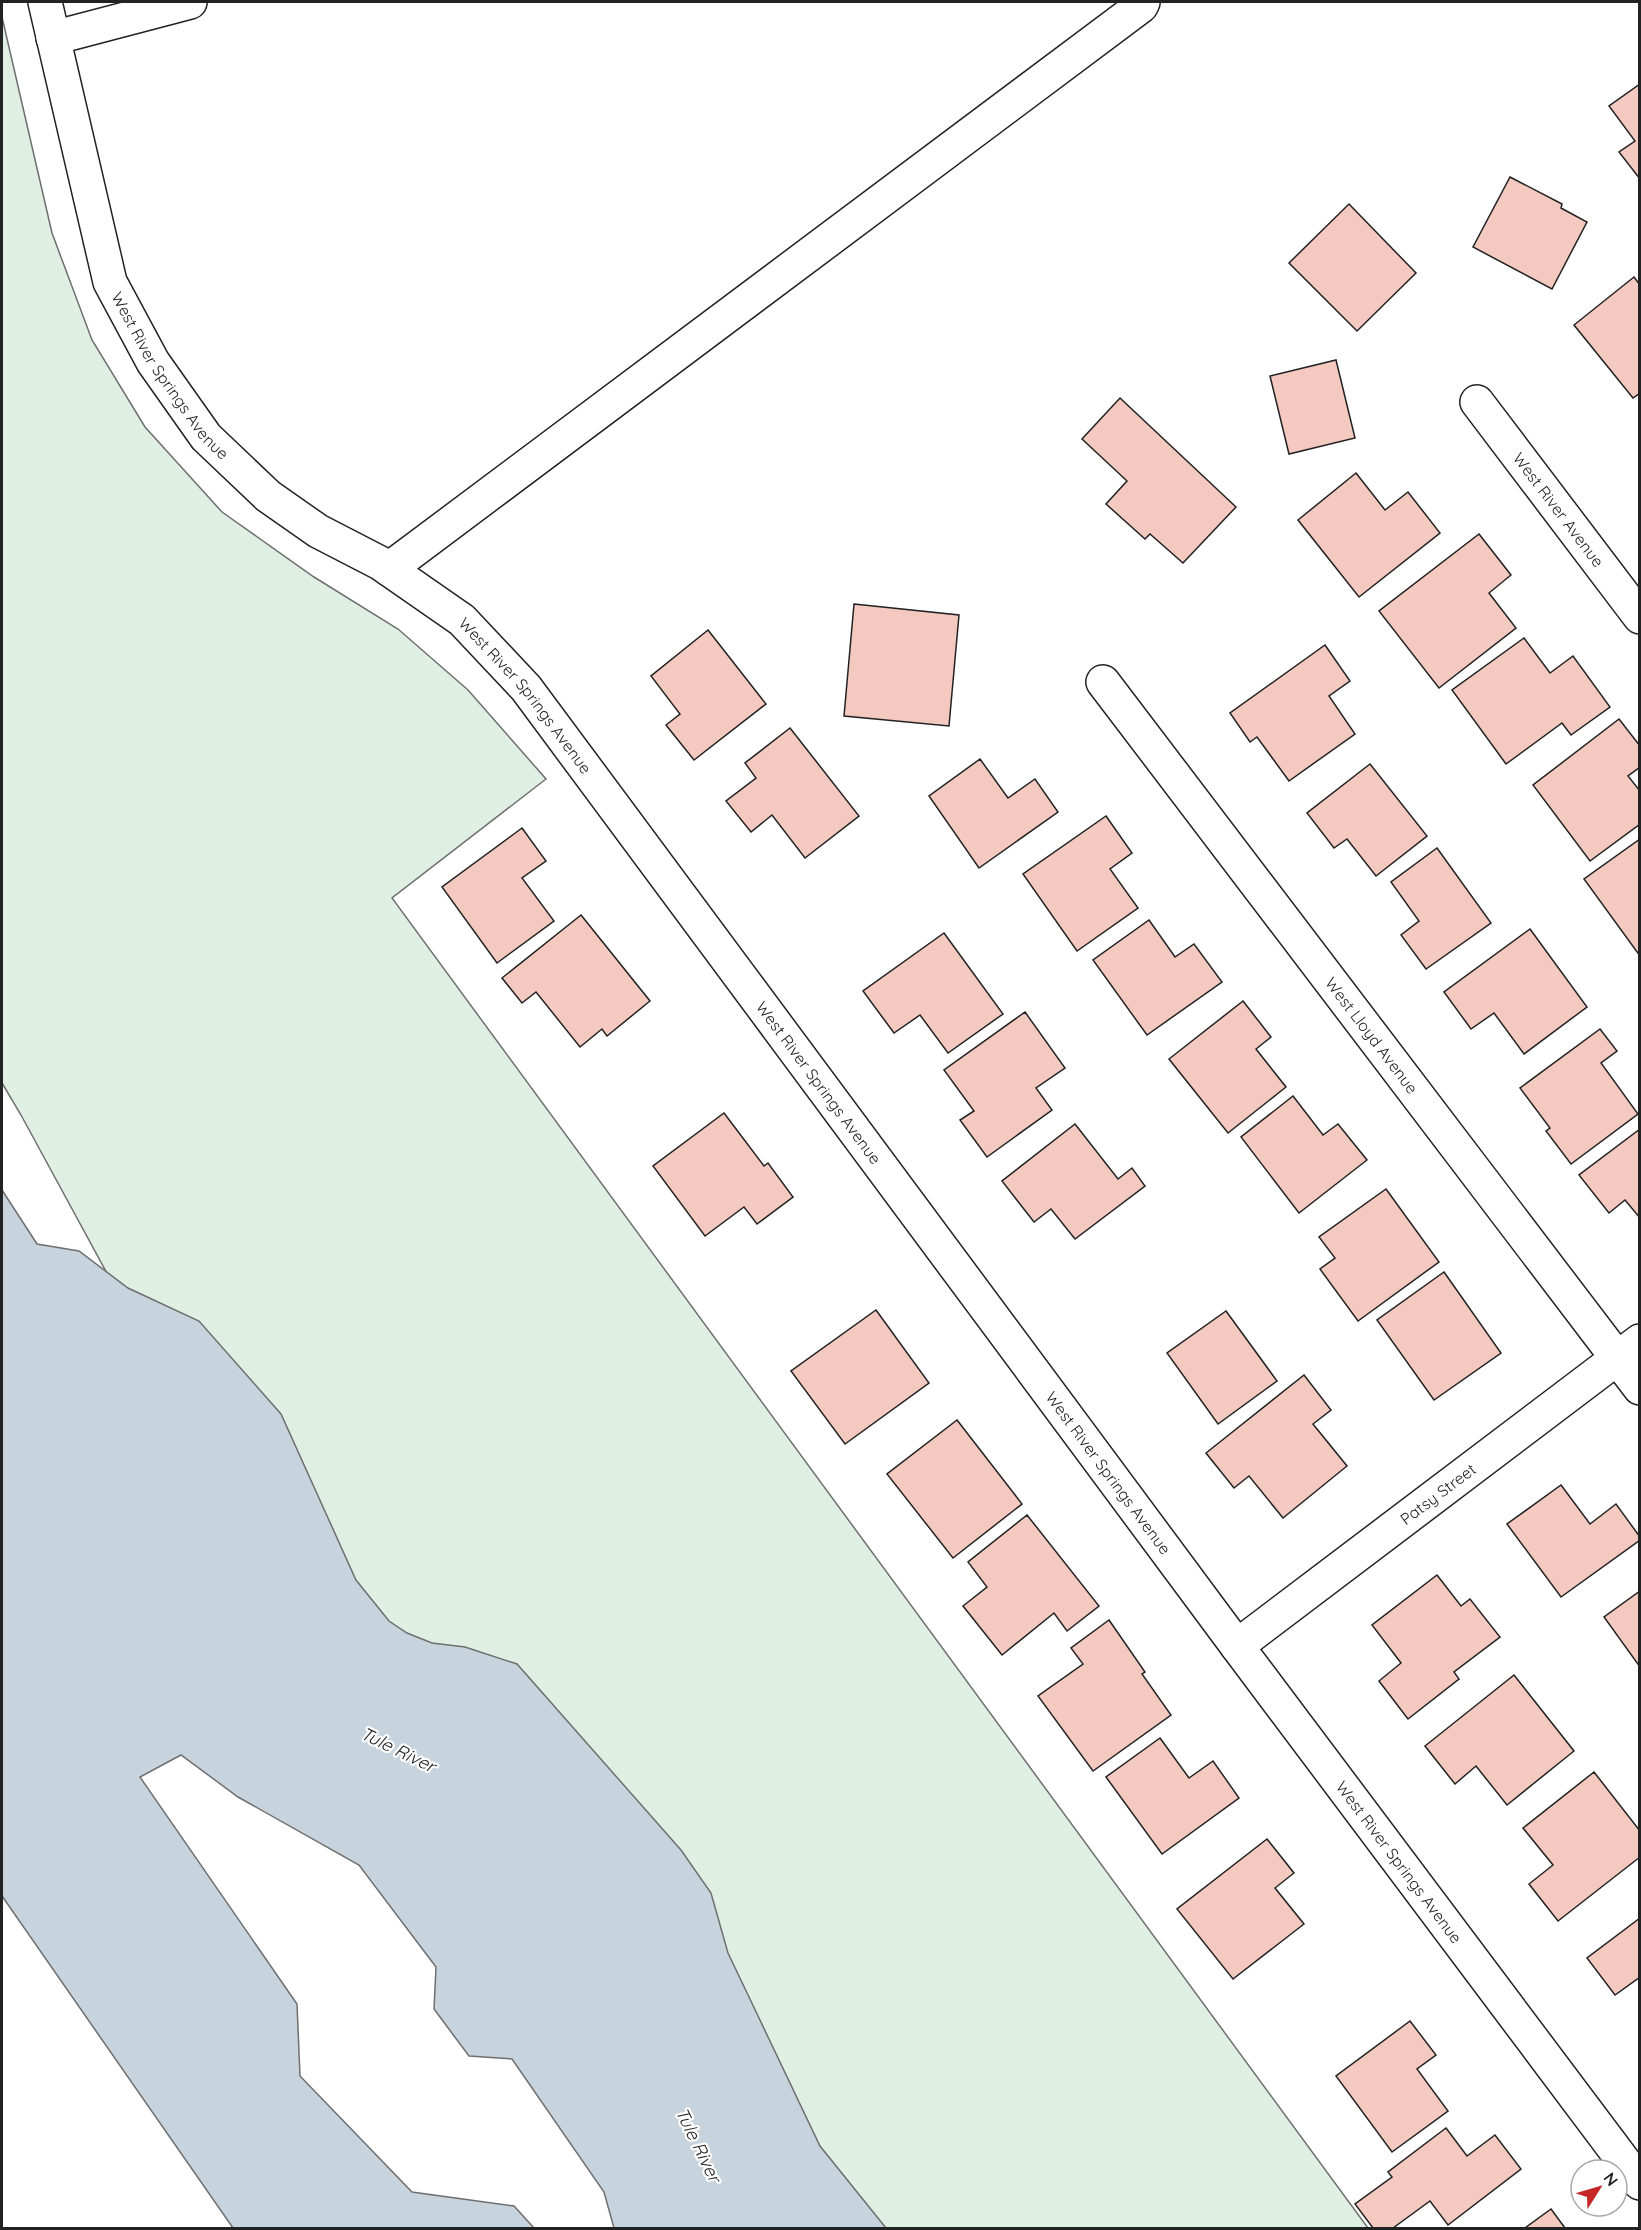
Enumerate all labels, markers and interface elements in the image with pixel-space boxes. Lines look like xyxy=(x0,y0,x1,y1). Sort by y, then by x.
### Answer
street label: West River Springs Avenue xyxy=(107,288,233,463)
street label: West River Avenue xyxy=(1509,448,1608,571)
street label: West River Springs Avenue xyxy=(455,613,596,778)
street label: West Lloyd Avenue xyxy=(1321,973,1422,1098)
street label: West River Springs Avenue xyxy=(752,997,886,1168)
street label: West River Springs Avenue xyxy=(1041,1387,1175,1558)
street label: Patsy Street xyxy=(1396,1459,1480,1529)
water label: Tule River xyxy=(357,1722,441,1778)
street label: West River Springs Avenue xyxy=(1332,1777,1467,1947)
water label: Tule River xyxy=(670,2104,727,2188)
north arrow xyxy=(1569,2158,1629,2218)
text: N xyxy=(1599,2168,1623,2190)

